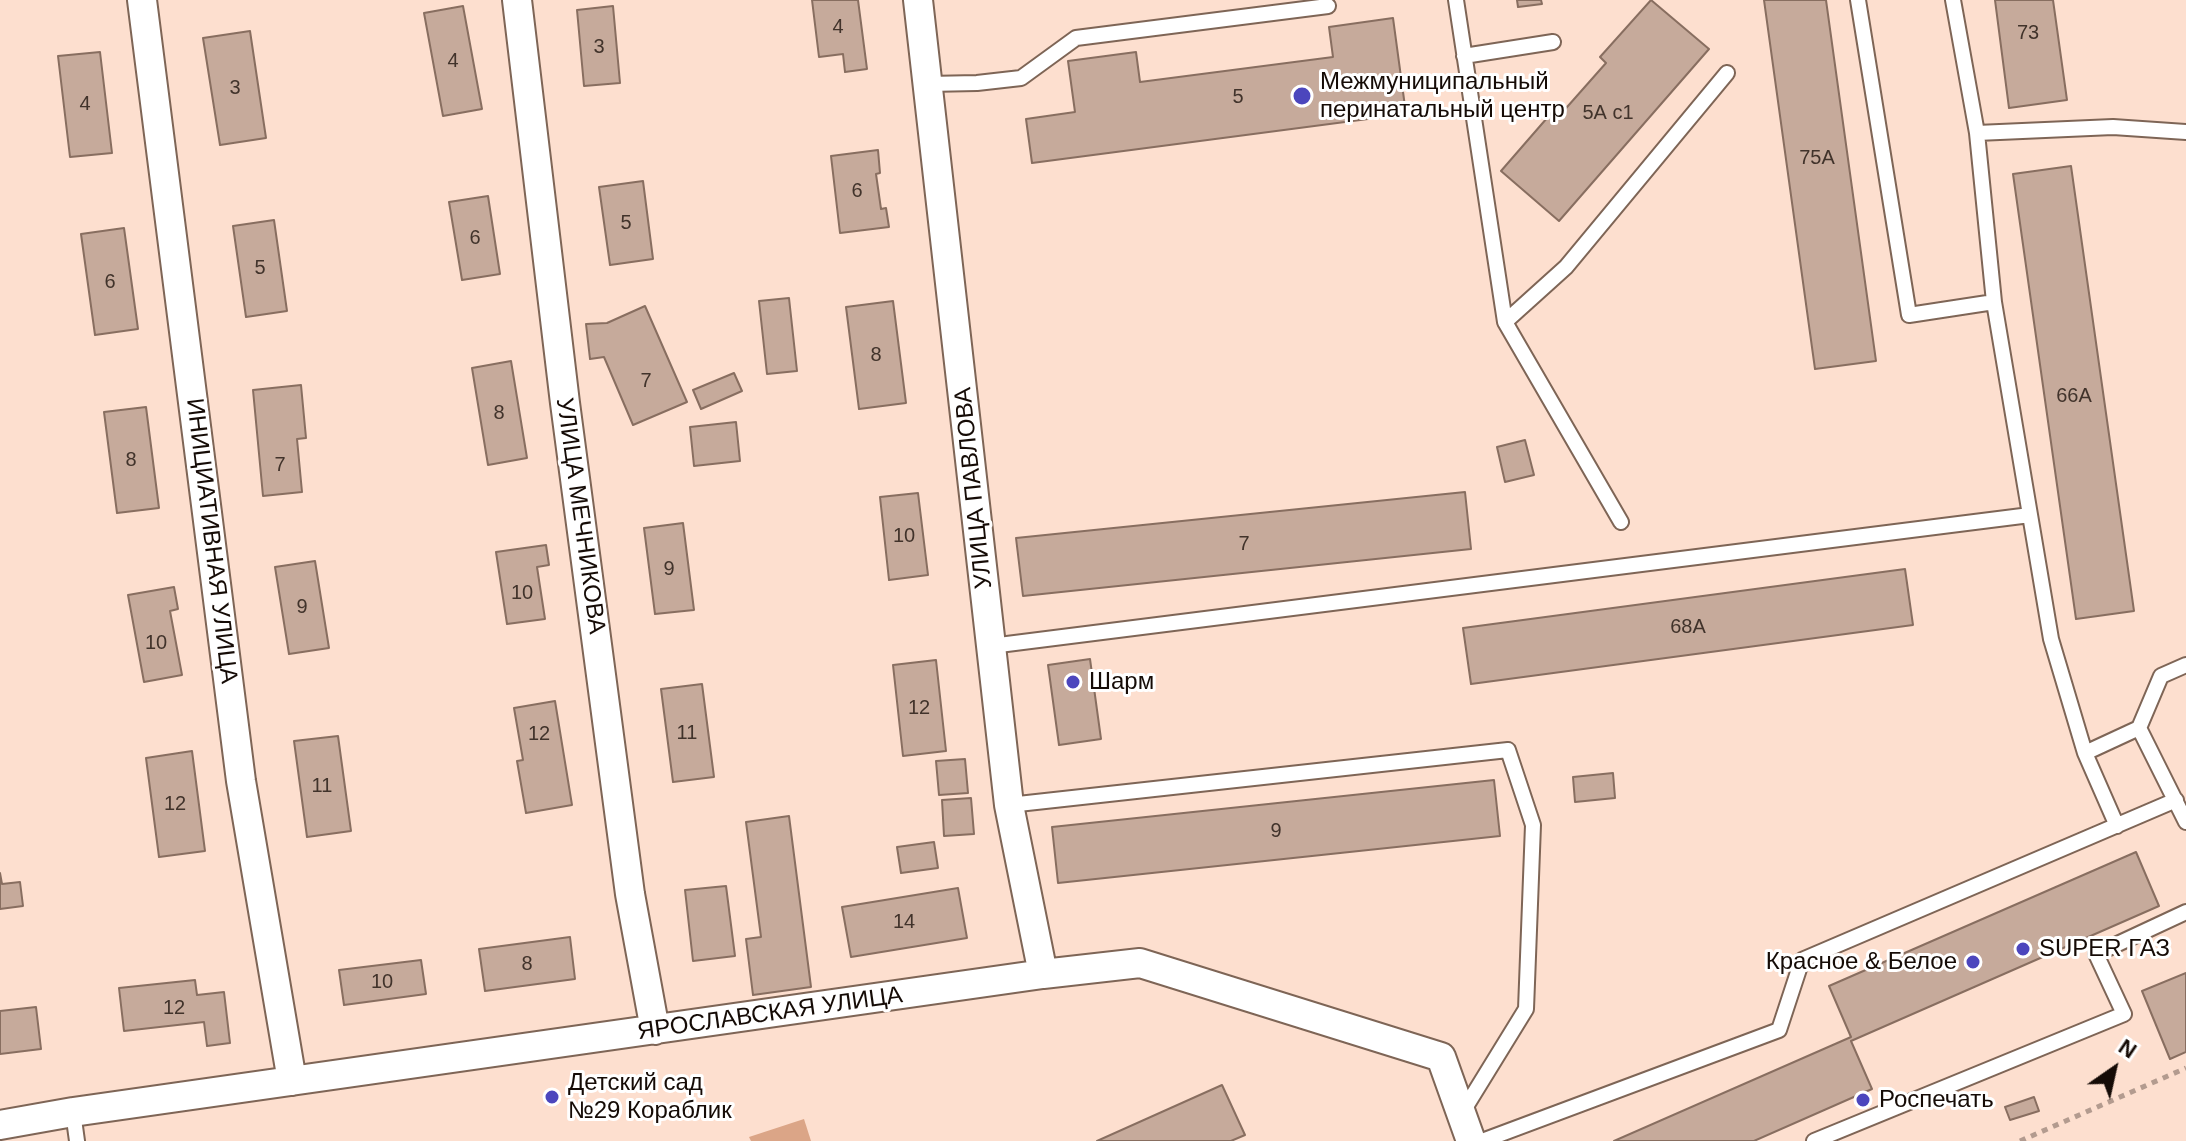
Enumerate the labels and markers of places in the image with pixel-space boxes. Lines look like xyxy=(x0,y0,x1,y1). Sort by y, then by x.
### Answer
place label: Межмуниципальный перинатальный центр xyxy=(1320,68,1565,124)
marker: Межмуниципальный перинатальный центр xyxy=(1291,85,1313,107)
place label: Шарм xyxy=(1089,668,1154,696)
marker: Шарм xyxy=(1064,673,1082,691)
place label: SUPER ГАЗ xyxy=(2039,935,2170,963)
marker: SUPER ГАЗ xyxy=(2014,940,2032,958)
place label: Красное & Белое xyxy=(1766,948,1957,976)
marker: Красное & Белое xyxy=(1964,953,1982,971)
place label: Детский сад №29 Кораблик xyxy=(568,1069,732,1125)
place label: Роспечать xyxy=(1879,1086,1994,1114)
marker: Детский сад №29 Кораблик xyxy=(543,1088,561,1106)
marker: Роспечать xyxy=(1854,1091,1872,1109)

